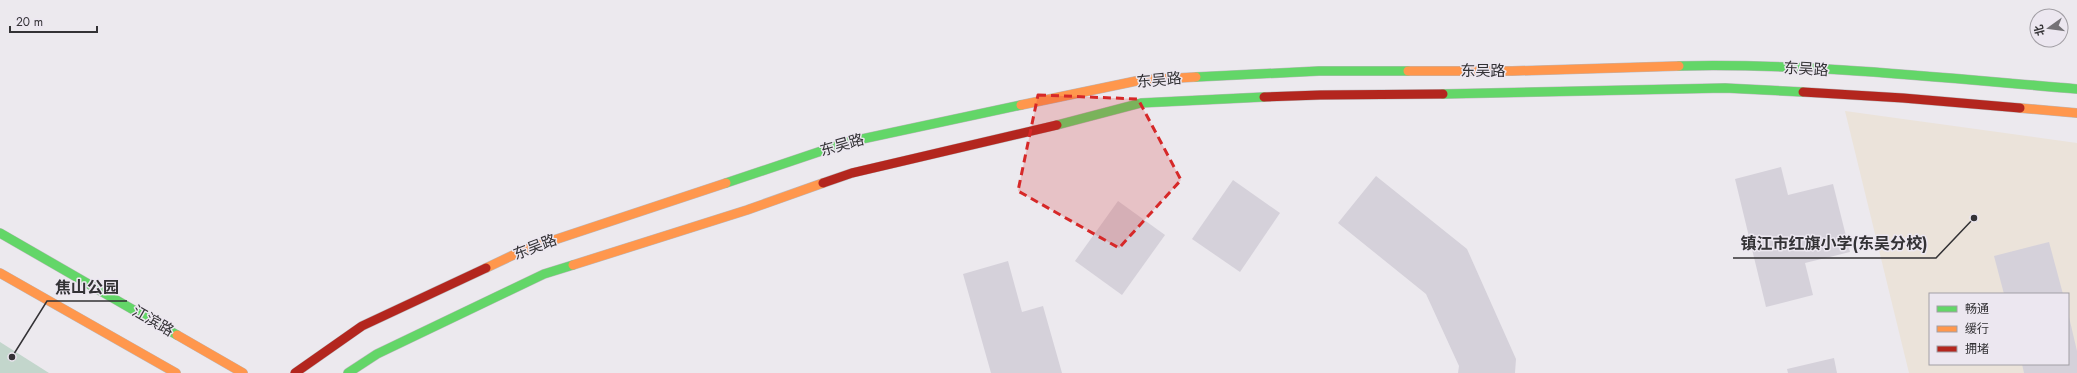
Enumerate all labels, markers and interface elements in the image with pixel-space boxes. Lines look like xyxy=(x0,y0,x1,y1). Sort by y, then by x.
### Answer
scale bar xyxy=(10,8,97,34)
north arrow xyxy=(2029,8,2069,48)
text: 20 m xyxy=(16,13,43,31)
text: 北 xyxy=(2030,23,2048,38)
street label: 东吴路 xyxy=(1783,57,1829,81)
street label: 东吴路 xyxy=(1460,60,1506,82)
street label: 东吴路 xyxy=(1136,67,1182,93)
street label: 东吴路 xyxy=(817,128,867,162)
street label: 东吴路 xyxy=(510,229,560,265)
callout: 镇江市红旗小学(东吴分校) xyxy=(1733,230,1936,258)
text: 镇江市红旗小学(东吴分校) xyxy=(1741,232,1927,255)
callout: 焦山公园 xyxy=(47,273,127,301)
text: 焦山公园 xyxy=(55,276,119,299)
legend xyxy=(1929,293,2069,365)
street label: 江滨路 xyxy=(128,300,178,342)
text: 畅通 xyxy=(1965,300,1989,318)
text: 缓行 xyxy=(1965,320,1989,338)
text: 拥堵 xyxy=(1965,340,1989,358)

